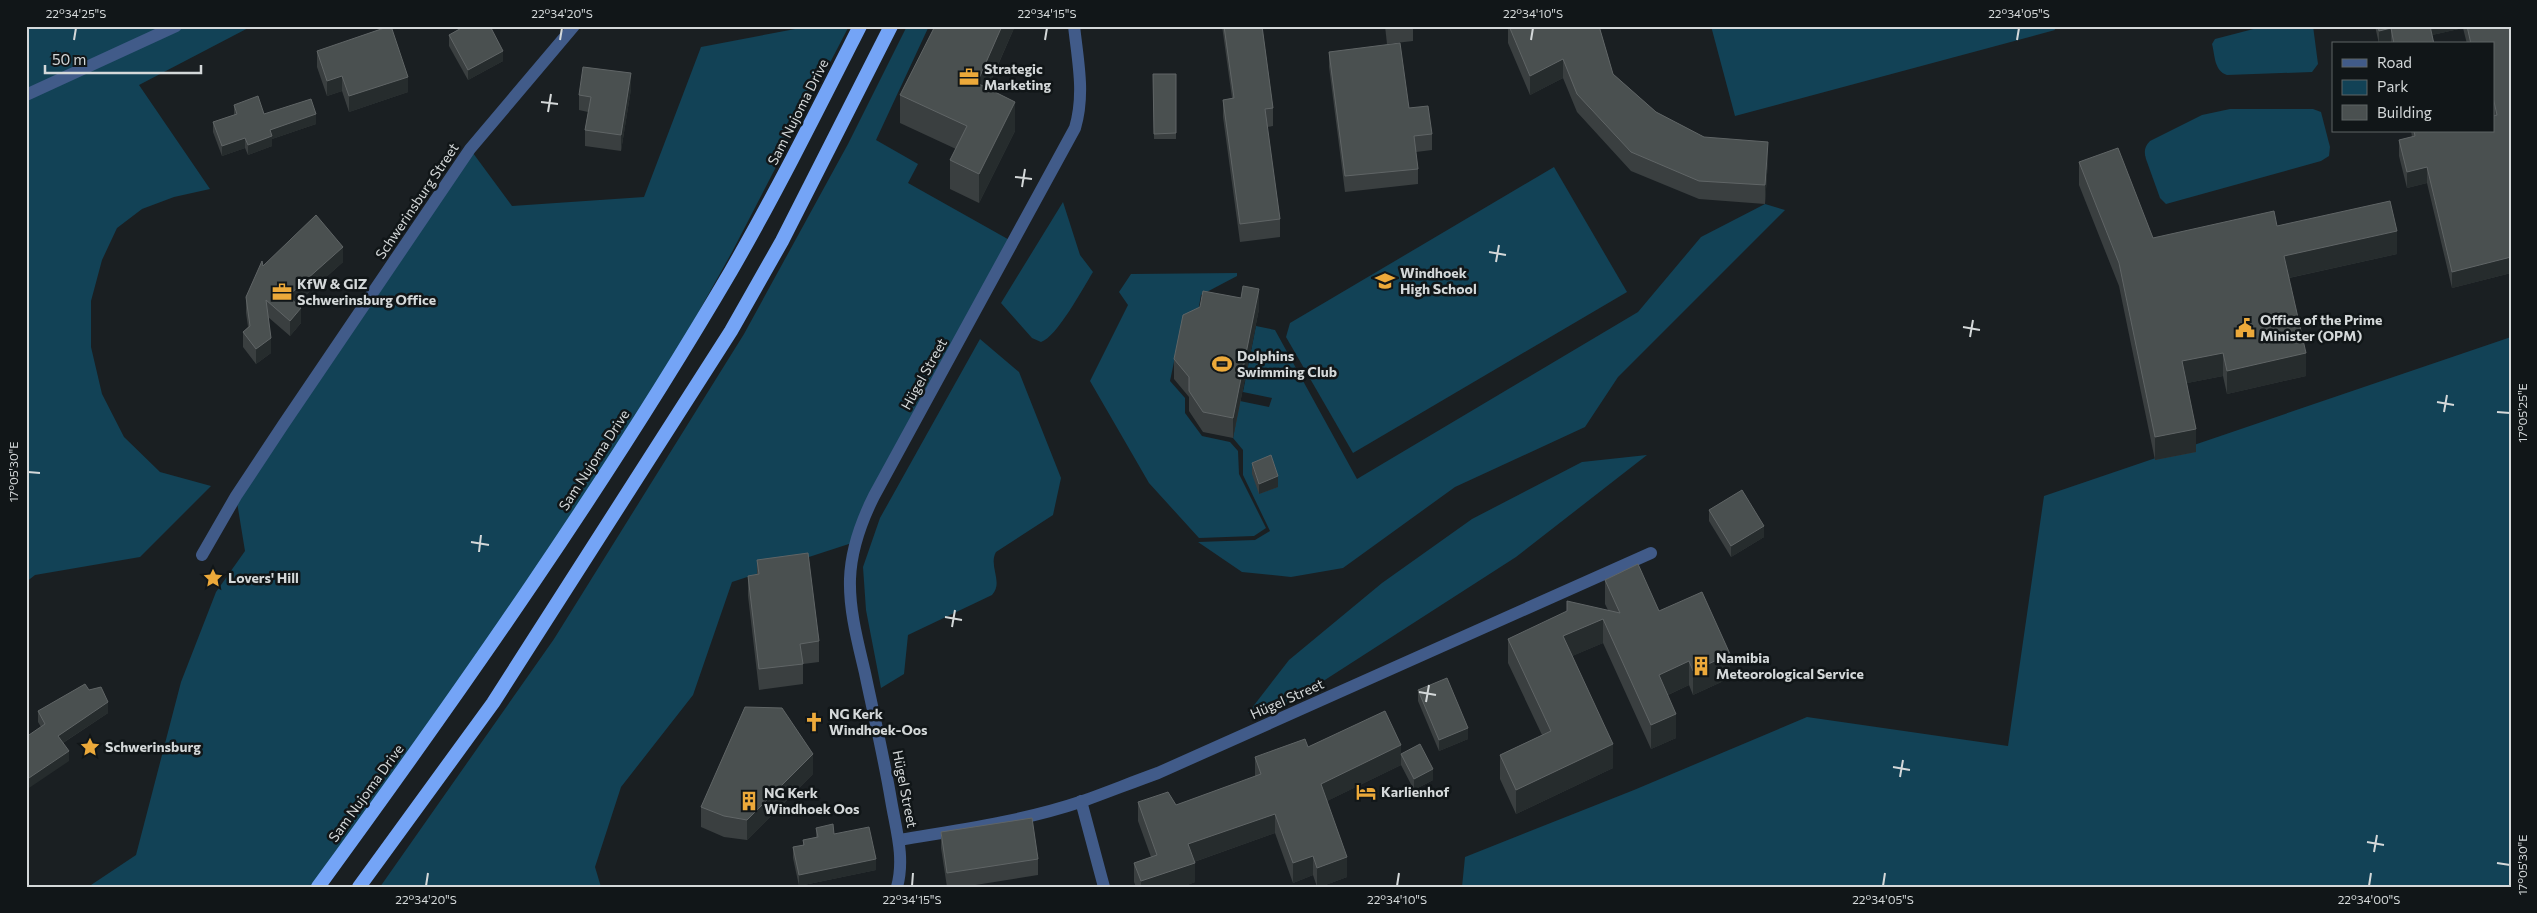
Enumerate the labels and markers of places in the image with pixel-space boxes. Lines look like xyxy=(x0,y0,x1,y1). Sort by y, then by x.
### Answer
place label: Strategic Marketing xyxy=(984,60,1051,93)
office icon: Strategic Marketing xyxy=(958,66,980,88)
place label: Windhoek High School xyxy=(1400,264,1477,297)
school or university icon: Windhoek High School xyxy=(1374,270,1396,292)
place label: KfW & GIZ Schwerinsburg Office xyxy=(297,275,436,308)
office icon: KfW & GIZ Schwerinsburg Office xyxy=(271,281,293,303)
place label: Office of the Prime Minister (OPM) xyxy=(2260,311,2382,344)
public building icon: Office of the Prime Minister (OPM) xyxy=(2234,317,2256,339)
place label: Dolphins Swimming Club xyxy=(1237,347,1337,380)
sports icon: Dolphins Swimming Club xyxy=(1211,353,1233,375)
place icon: Lovers' Hill xyxy=(202,567,224,589)
place label: Lovers' Hill xyxy=(228,569,299,586)
place label: Namibia Meteorological Service xyxy=(1716,649,1864,682)
building icon: Namibia Meteorological Service xyxy=(1690,655,1712,677)
place label: NG Kerk Windhoek-Oos xyxy=(829,705,928,738)
church icon: NG Kerk Windhoek-Oos xyxy=(803,711,825,733)
place icon: Schwerinsburg xyxy=(79,736,101,758)
place label: Schwerinsburg xyxy=(105,738,201,755)
hotel icon: Karlienhof xyxy=(1355,781,1377,803)
place label: Karlienhof xyxy=(1381,783,1450,800)
place label: NG Kerk Windhoek Oos xyxy=(764,784,860,817)
building icon: NG Kerk Windhoek Oos xyxy=(738,790,760,812)

